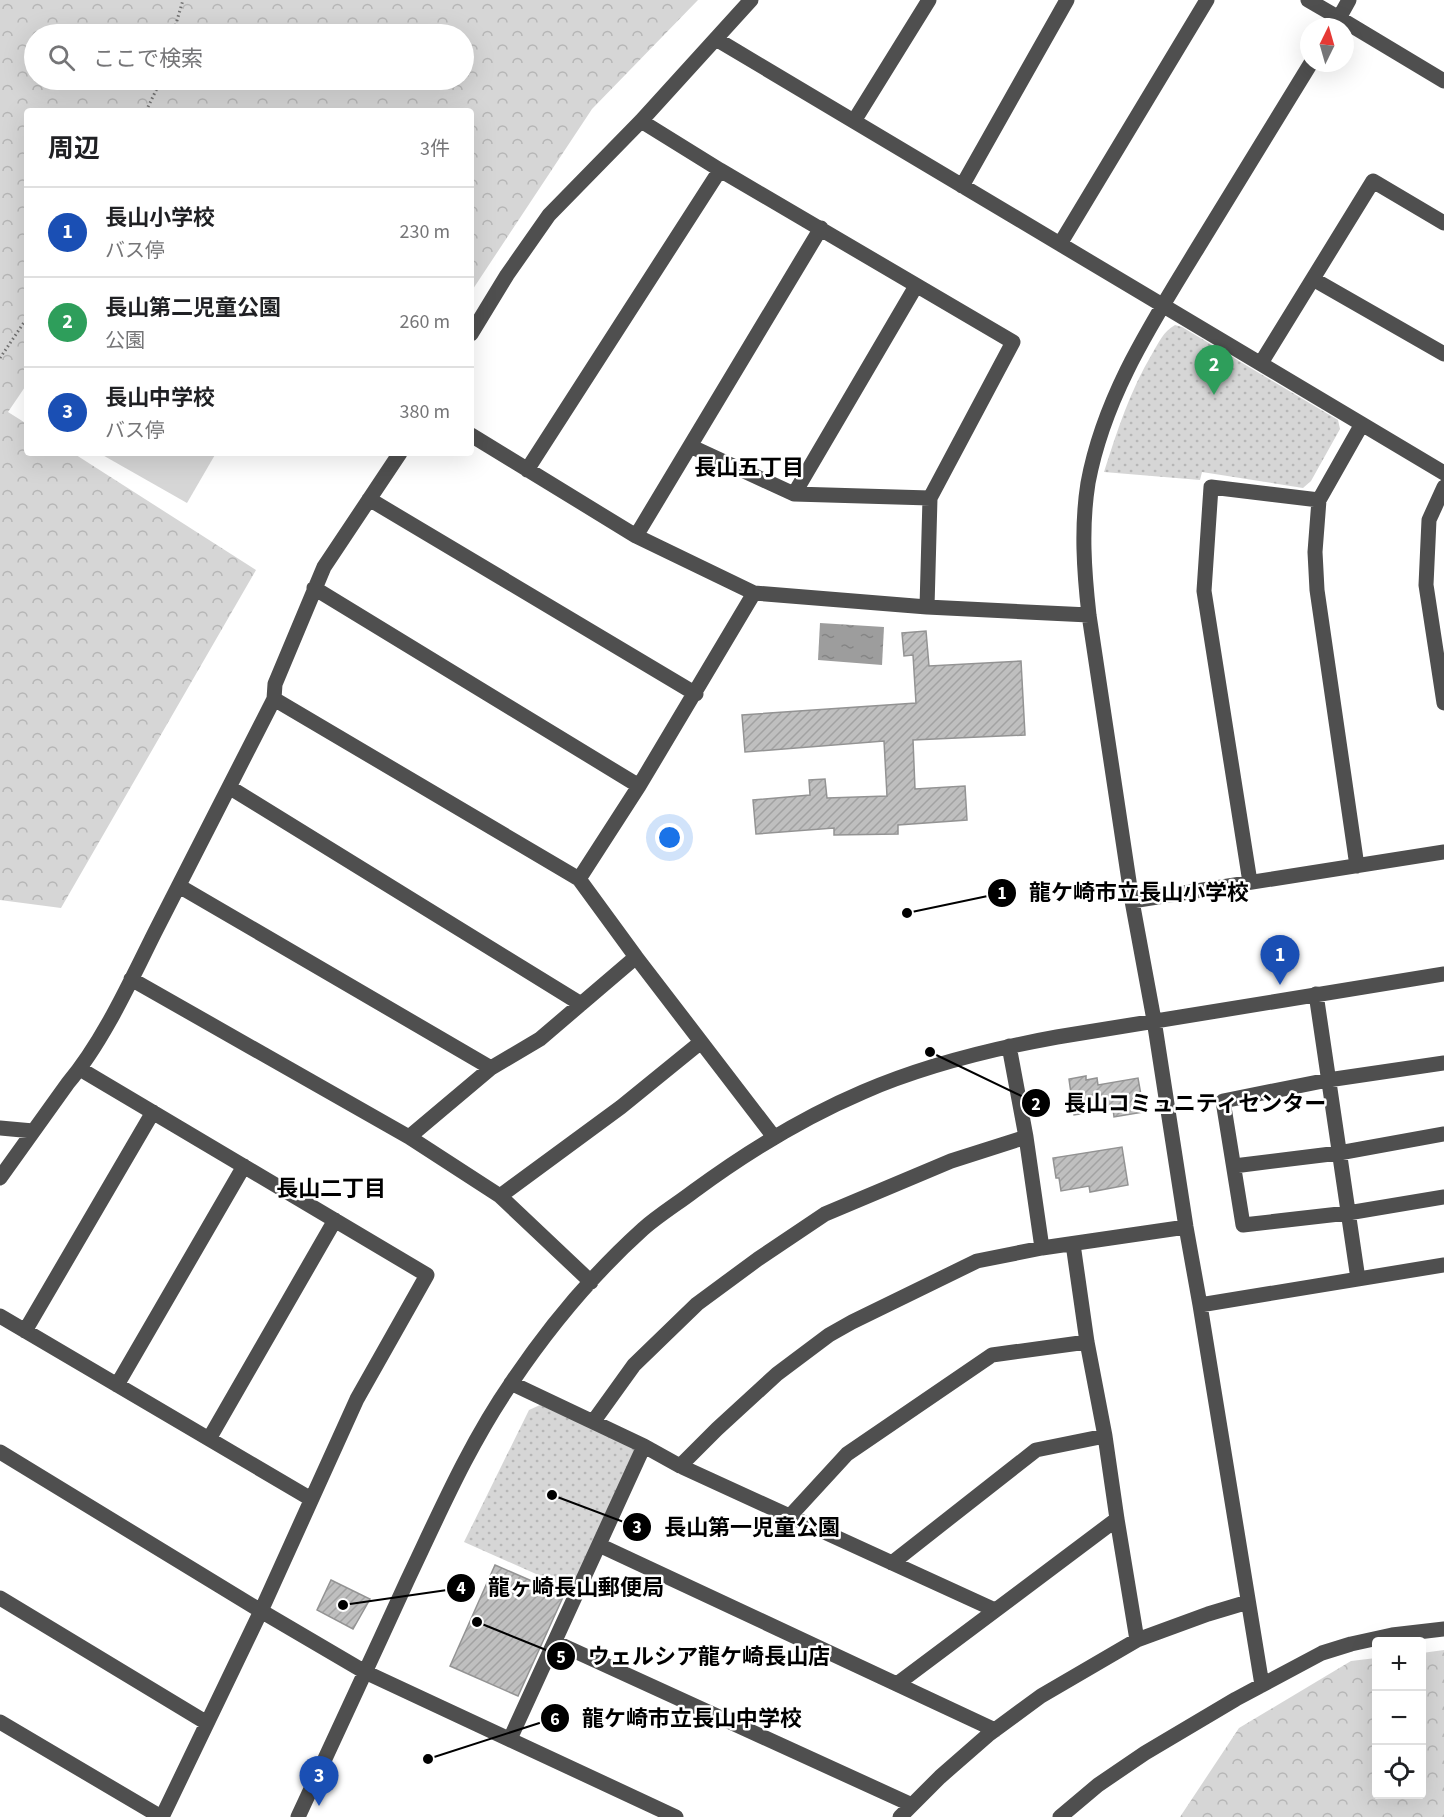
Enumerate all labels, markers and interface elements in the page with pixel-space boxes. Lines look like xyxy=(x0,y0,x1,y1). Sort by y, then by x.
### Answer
north arrow xyxy=(1300,18,1354,72)
search box xyxy=(24,24,474,90)
icon: search xyxy=(45,41,78,74)
text: ここで検索 xyxy=(93,43,203,75)
text: 周辺 xyxy=(48,130,100,167)
text: 3件 xyxy=(420,135,450,163)
text: 長山小学校 xyxy=(105,202,215,234)
text: 1 xyxy=(62,218,73,246)
text: 230 m xyxy=(400,218,450,246)
text: バス停 xyxy=(105,237,165,265)
text: 長山第二児童公園 xyxy=(105,292,281,324)
text: 2 xyxy=(62,308,73,336)
text: 260 m xyxy=(400,308,450,336)
text: 公園 xyxy=(105,327,145,355)
pin: 2 xyxy=(1194,346,1234,395)
text: 長山中学校 xyxy=(105,382,215,414)
text: 3 xyxy=(62,398,73,426)
text: 380 m xyxy=(400,398,450,426)
text: バス停 xyxy=(105,417,165,445)
district label: 長山五丁目 xyxy=(694,452,804,484)
your location xyxy=(655,823,684,852)
callout: 龍ケ崎市立長山小学校 xyxy=(987,873,1261,913)
text: 龍ケ崎市立長山小学校 xyxy=(1029,877,1249,909)
text: 1 xyxy=(997,881,1007,906)
pin: 1 xyxy=(1260,936,1300,985)
callout: 長山コミュニティセンター xyxy=(1021,1083,1339,1123)
text: 長山コミュニティセンター xyxy=(1064,1088,1326,1120)
text: 2 xyxy=(1031,1092,1041,1117)
district label: 長山二丁目 xyxy=(276,1173,386,1205)
callout: 長山第一児童公園 xyxy=(622,1507,852,1547)
text: 長山第一児童公園 xyxy=(664,1512,840,1544)
text: 3 xyxy=(632,1515,642,1540)
callout: 龍ヶ崎長山郵便局 xyxy=(446,1568,676,1608)
text: 龍ヶ崎長山郵便局 xyxy=(488,1572,664,1604)
text: 4 xyxy=(456,1576,466,1601)
callout: ウェルシア龍ケ崎長山店 xyxy=(546,1636,842,1676)
map controls xyxy=(1372,1637,1426,1799)
button: + xyxy=(1372,1637,1426,1691)
text: ウェルシア龍ケ崎長山店 xyxy=(588,1641,830,1673)
text: 5 xyxy=(556,1645,566,1670)
button: − xyxy=(1372,1691,1426,1745)
callout: 龍ケ崎市立長山中学校 xyxy=(540,1698,814,1738)
text: 龍ケ崎市立長山中学校 xyxy=(582,1703,802,1735)
text: 6 xyxy=(550,1707,560,1732)
button: locate xyxy=(1372,1745,1426,1799)
pin: 3 xyxy=(300,1756,338,1806)

